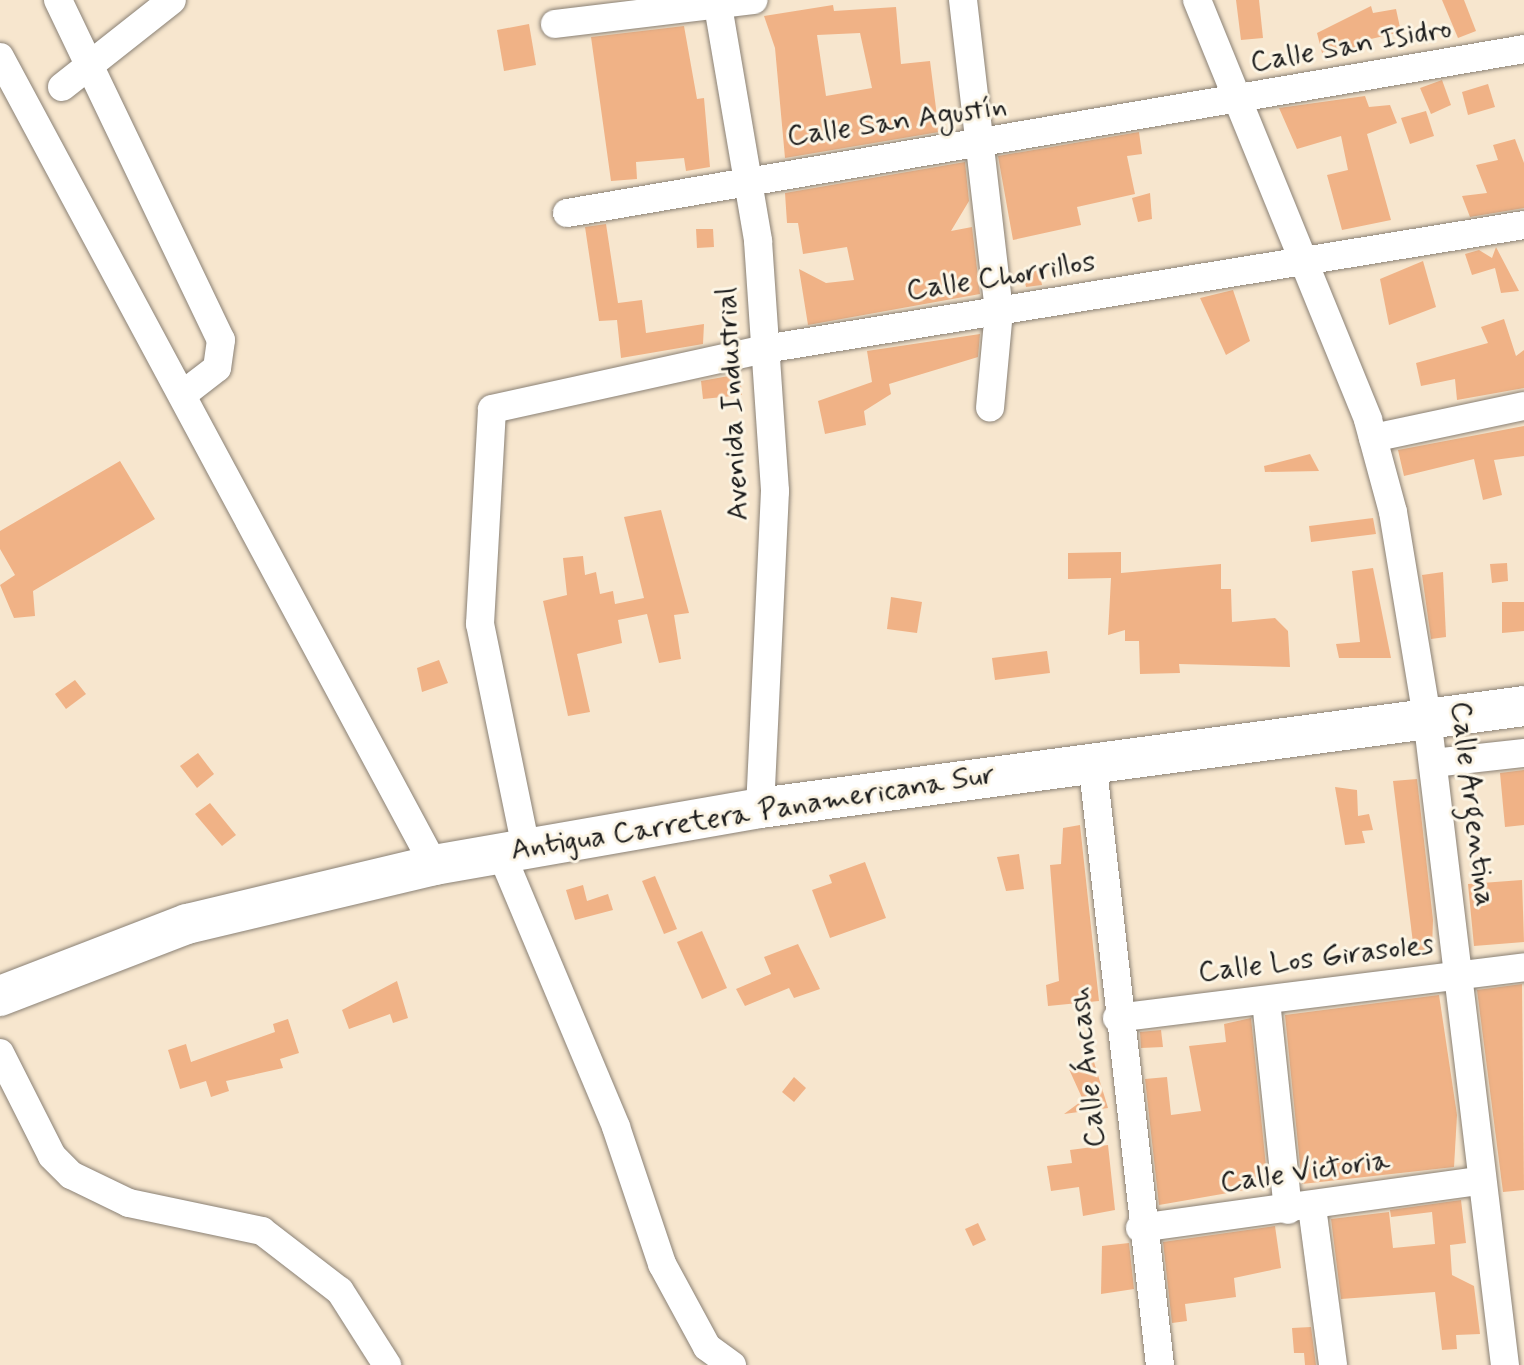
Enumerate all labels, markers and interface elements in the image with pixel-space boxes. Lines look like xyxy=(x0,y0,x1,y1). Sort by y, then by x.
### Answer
street label: Calle San Isidro xyxy=(1247,10,1455,82)
street label: Calle San Agustín xyxy=(787,89,1007,155)
street label: Calle Chorrillos xyxy=(904,244,1098,310)
street label: Avenida Industrial xyxy=(709,290,757,518)
street label: Calle Argentina xyxy=(1442,700,1502,908)
street label: Antigua Carretera Panamericana Sur xyxy=(505,756,1001,870)
street label: Calle Los Girasoles xyxy=(1196,927,1436,991)
street label: Calle Áncash xyxy=(1062,985,1114,1149)
street label: Calle Victoria xyxy=(1218,1142,1392,1202)

